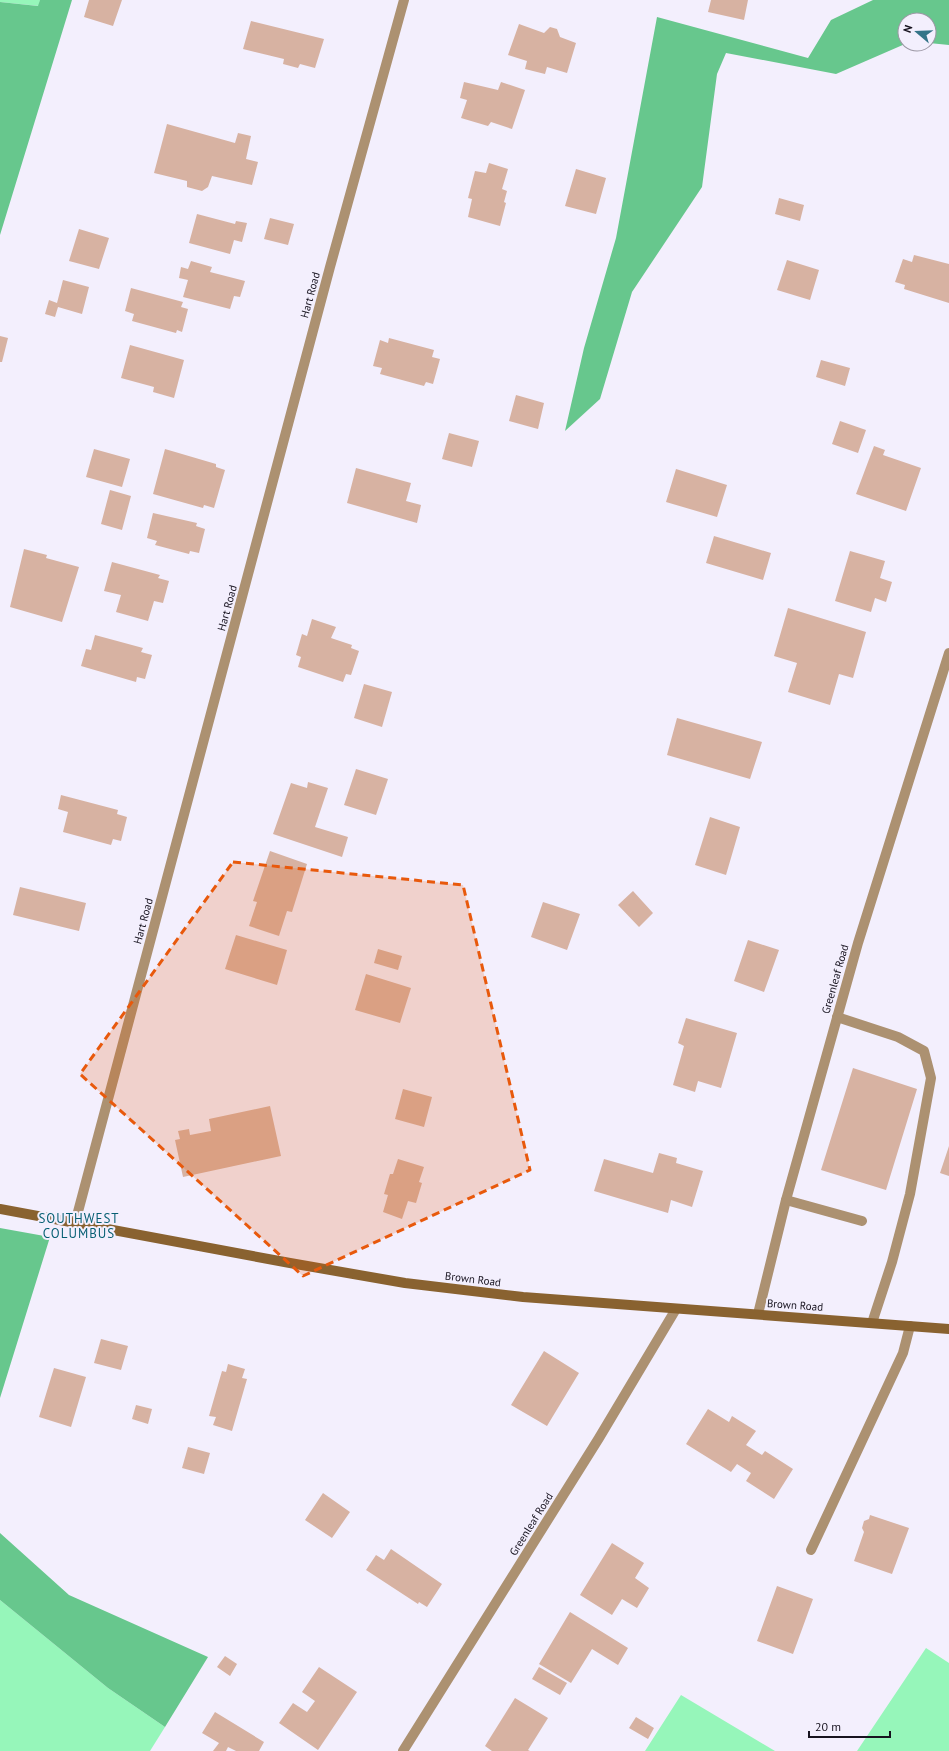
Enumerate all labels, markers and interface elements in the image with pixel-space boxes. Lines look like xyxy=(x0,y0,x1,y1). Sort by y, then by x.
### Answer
north arrow xyxy=(897,12,937,52)
text: N xyxy=(900,23,915,34)
street label: Hart Road xyxy=(297,270,323,319)
street label: Hart Road xyxy=(214,583,240,632)
street label: Hart Road xyxy=(130,896,156,945)
street label: Greenleaf Road xyxy=(818,943,852,1015)
district label: SOUTHWEST COLUMBUS xyxy=(38,1210,120,1242)
street label: Brown Road xyxy=(444,1269,502,1289)
street label: Brown Road xyxy=(766,1296,824,1314)
street label: Greenleaf Road xyxy=(506,1490,556,1558)
scale bar xyxy=(809,1713,890,1739)
text: 20 m xyxy=(815,1719,841,1734)

